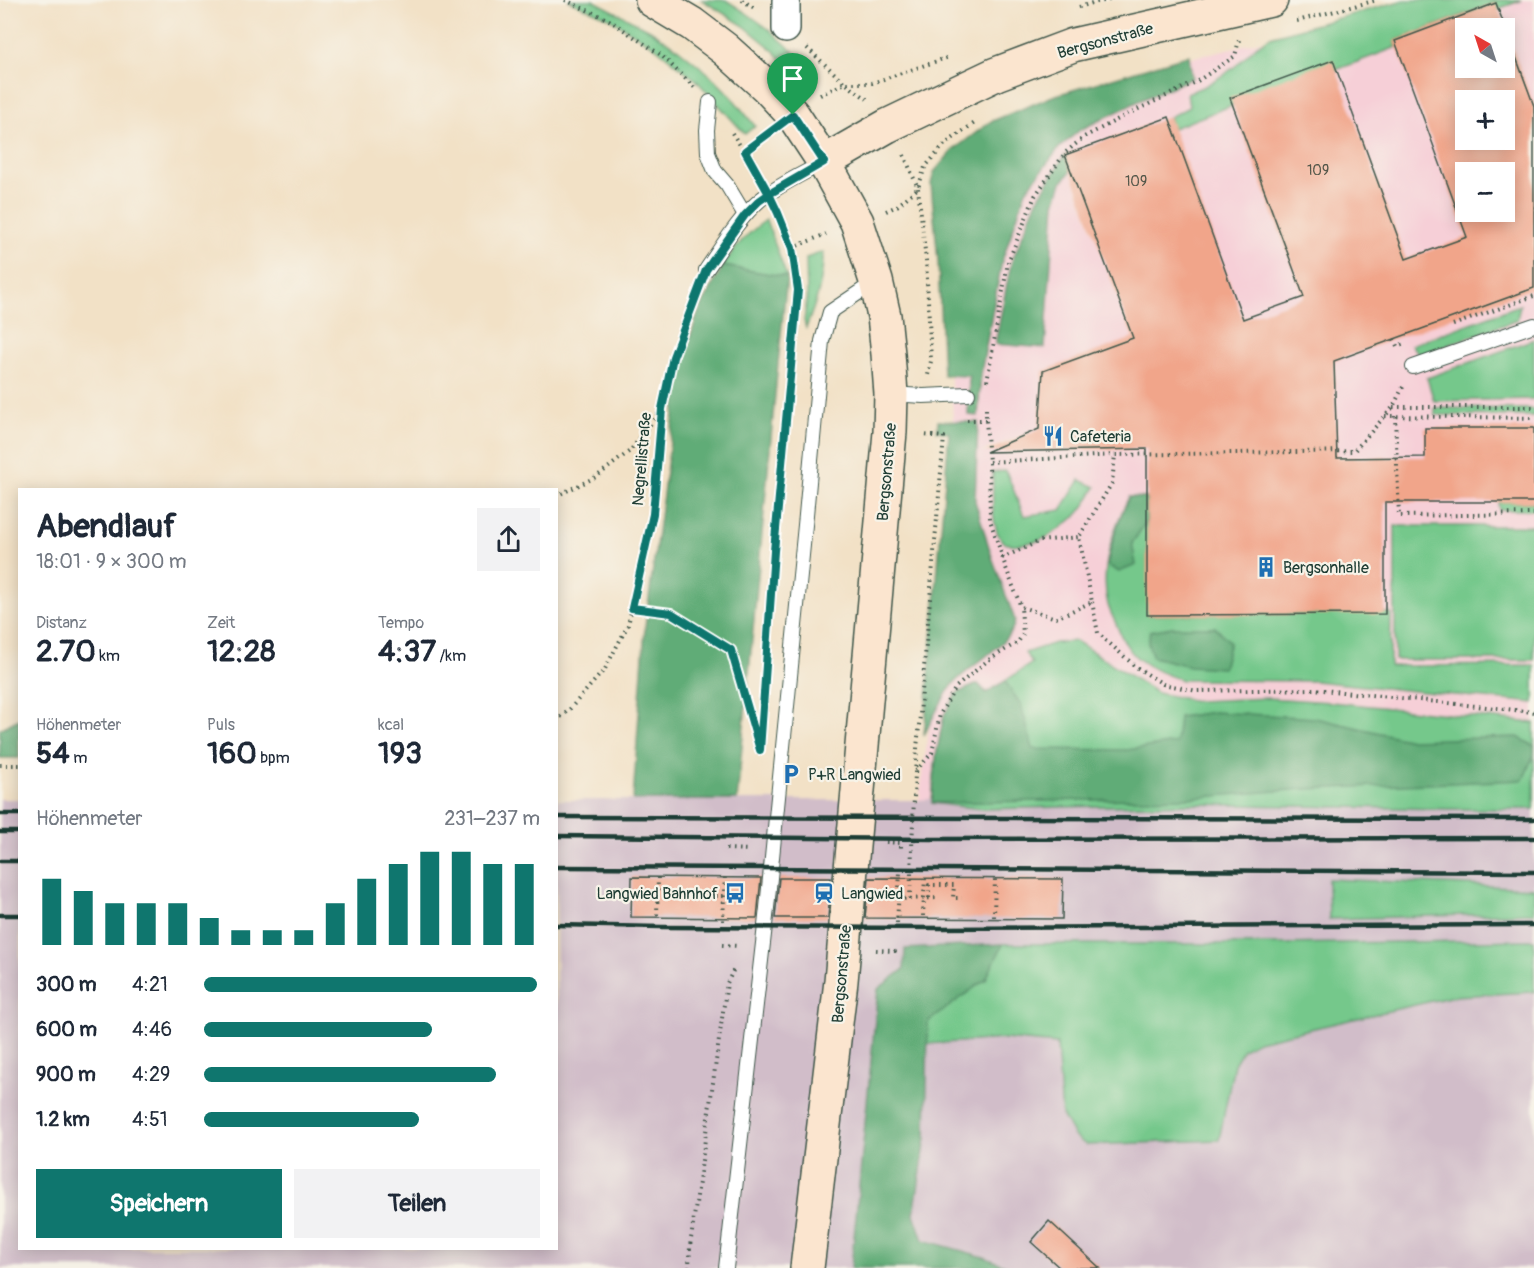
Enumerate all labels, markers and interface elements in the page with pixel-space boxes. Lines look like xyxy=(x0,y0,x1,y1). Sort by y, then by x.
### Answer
north arrow xyxy=(1455,18,1515,78)
map controls xyxy=(1455,18,1515,222)
street label: Bergsonstraße xyxy=(1055,19,1155,63)
pin xyxy=(767,53,818,115)
icon: arrive xyxy=(776,62,809,95)
button: + xyxy=(1455,90,1515,150)
house number: 109 xyxy=(1307,162,1329,179)
button: − xyxy=(1455,162,1515,222)
house number: 109 xyxy=(1125,173,1147,190)
street label: Negrellistraße xyxy=(628,411,656,507)
street label: Bergsonstraße xyxy=(873,422,901,522)
restaurant icon: Cafeteria xyxy=(1041,424,1065,448)
place label: Cafeteria xyxy=(1070,427,1131,447)
text: Abendlauf xyxy=(36,506,177,547)
button: share xyxy=(477,508,540,571)
text: 18:01 · 9 × 300 m xyxy=(36,549,186,574)
building icon: Bergsonhalle xyxy=(1254,555,1278,579)
place label: Bergsonhalle xyxy=(1283,558,1369,578)
text: Distanz xyxy=(36,613,87,633)
text: Zeit xyxy=(207,613,235,633)
text: Tempo xyxy=(378,613,424,633)
text: 2.70 xyxy=(36,633,96,670)
text: 12:28 xyxy=(207,633,275,670)
text: 4:37 xyxy=(378,633,436,670)
text: km xyxy=(96,646,120,666)
text: /km xyxy=(436,646,466,666)
text: Höhenmeter xyxy=(36,715,121,735)
text: Puls xyxy=(207,715,235,735)
text: kcal xyxy=(378,715,404,735)
text: 54 xyxy=(36,735,70,772)
text: 160 xyxy=(207,735,257,772)
text: 193 xyxy=(378,735,422,772)
text: m xyxy=(70,748,87,768)
text: bpm xyxy=(257,748,290,768)
parking icon: P+R Langwied xyxy=(779,762,803,786)
place label: P+R Langwied xyxy=(808,765,901,785)
text: Höhenmeter xyxy=(36,806,142,831)
text: 231–237 m xyxy=(444,806,540,831)
bus stop icon: Langwied Bahnhof xyxy=(723,881,747,905)
station icon: Langwied xyxy=(812,881,836,905)
place label: Langwied Bahnhof xyxy=(596,884,718,904)
place label: Langwied xyxy=(841,884,903,904)
street label: Bergsonstraße xyxy=(828,924,856,1024)
text: 300 m xyxy=(36,972,97,997)
text: 4:21 xyxy=(132,972,168,997)
text: 600 m xyxy=(36,1017,97,1042)
text: 4:46 xyxy=(132,1017,172,1042)
text: 900 m xyxy=(36,1062,96,1087)
text: 4:29 xyxy=(132,1062,170,1087)
text: 1.2 km xyxy=(36,1107,90,1132)
text: 4:51 xyxy=(132,1107,168,1132)
button: Speichern xyxy=(36,1169,282,1238)
button: Teilen xyxy=(294,1169,540,1238)

